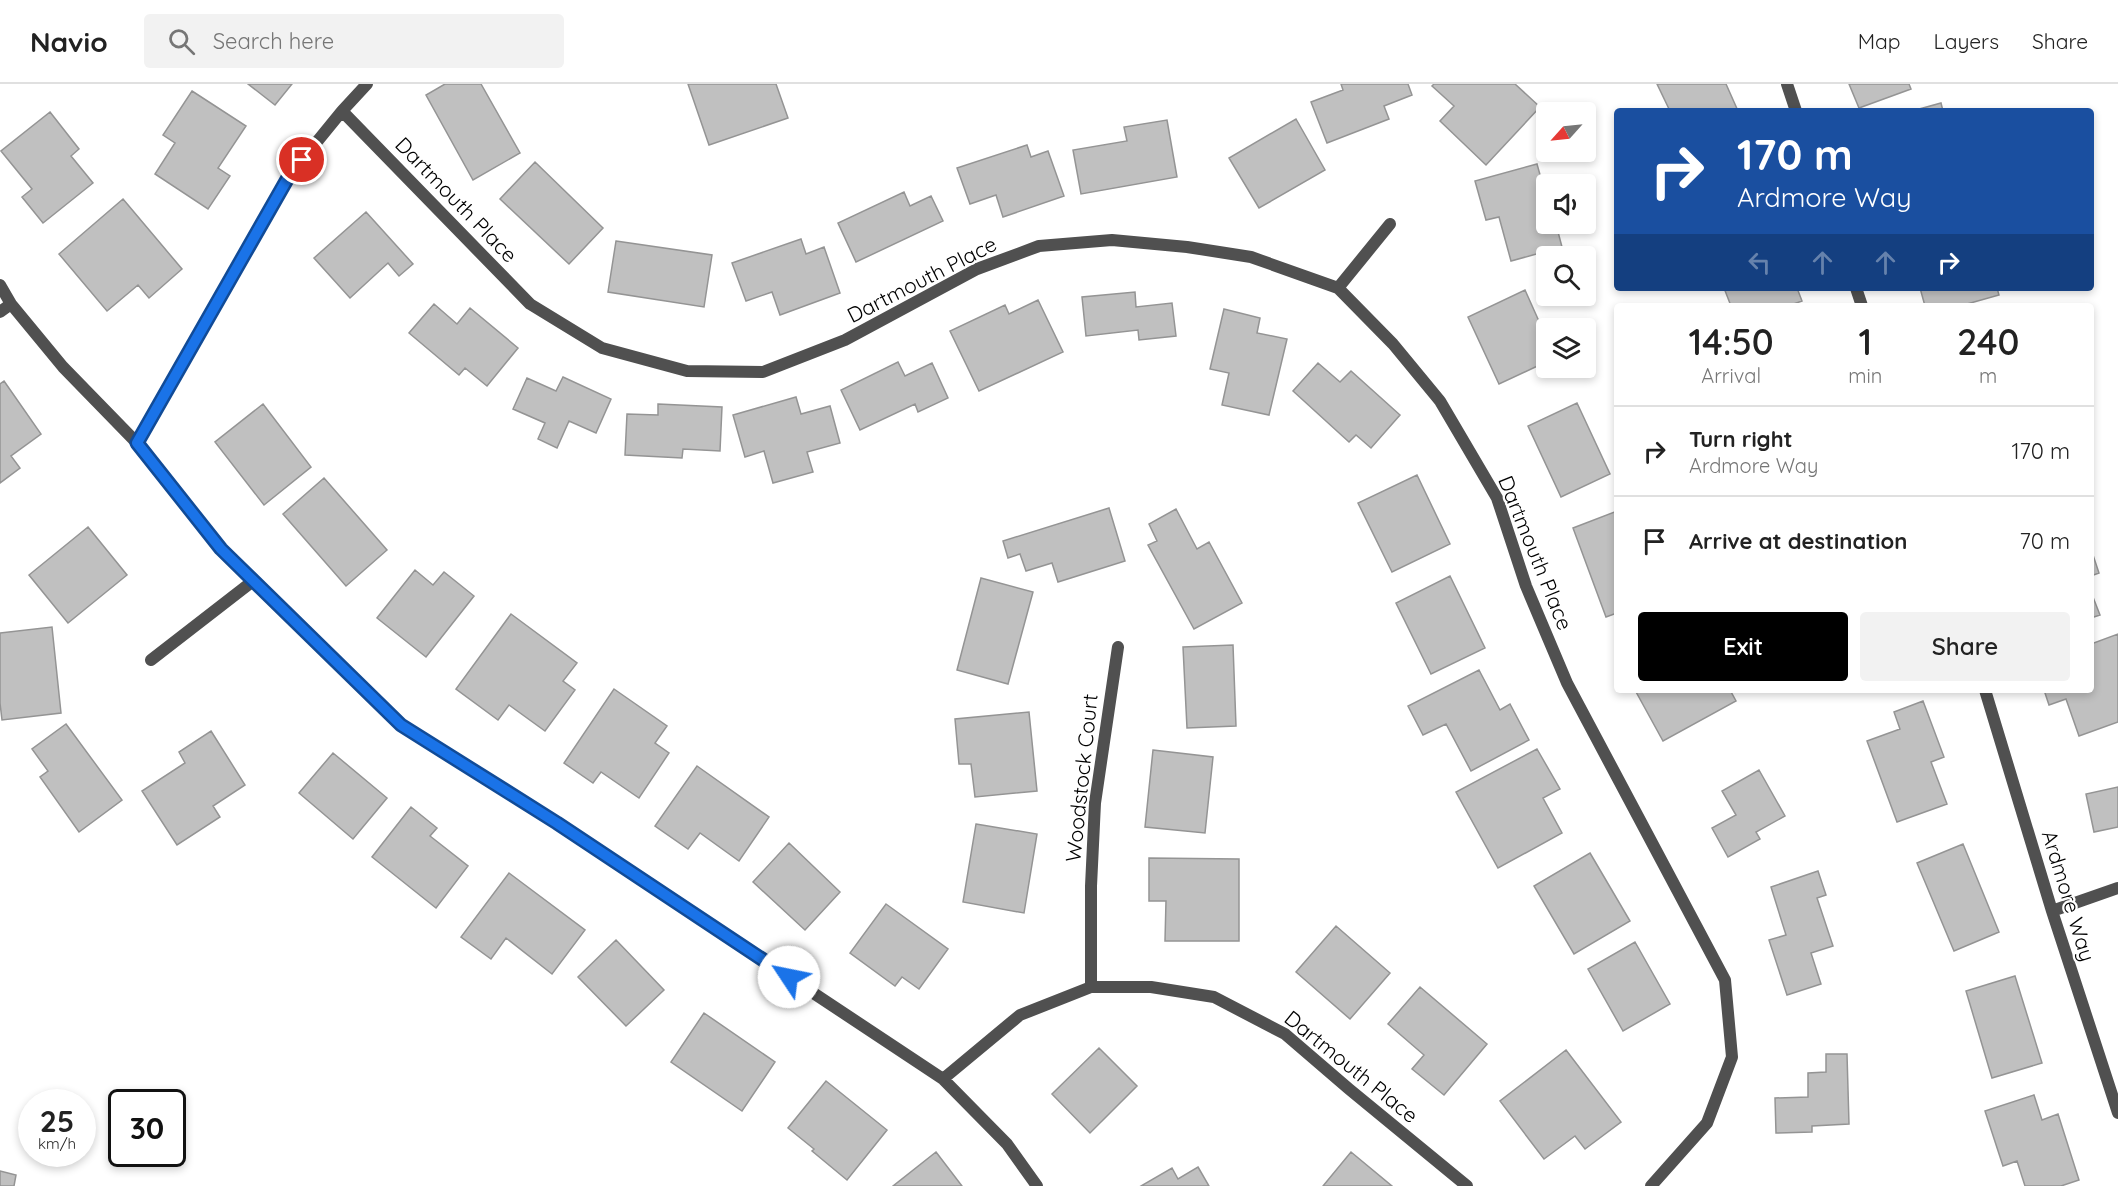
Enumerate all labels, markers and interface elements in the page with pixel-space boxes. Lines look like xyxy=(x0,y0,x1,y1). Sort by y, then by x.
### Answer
search box xyxy=(144,14,564,68)
text: Navio xyxy=(30,24,108,59)
icon: search xyxy=(165,25,198,58)
text: Search here xyxy=(213,27,334,55)
text: Map xyxy=(1858,28,1901,54)
text: Layers xyxy=(1934,28,1999,54)
text: Share xyxy=(2032,28,2088,54)
north arrow xyxy=(1536,102,1596,162)
map controls xyxy=(1536,102,1596,378)
text: 170 m xyxy=(1737,128,1853,181)
street label: Dartmouth Place xyxy=(390,131,523,267)
icon: right xyxy=(1638,132,1716,210)
pin xyxy=(276,134,327,185)
icon: arrive xyxy=(285,143,318,176)
button: sound xyxy=(1536,174,1596,234)
text: Ardmore Way xyxy=(1737,180,1912,214)
street label: Dartmouth Place xyxy=(842,230,1001,328)
button: search xyxy=(1536,246,1596,306)
icon: left xyxy=(1743,246,1776,279)
icon: ahead xyxy=(1806,246,1839,279)
icon: ahead xyxy=(1869,246,1902,279)
icon: right xyxy=(1932,246,1965,279)
button: layers xyxy=(1536,318,1596,378)
text: 14:50 xyxy=(1689,319,1774,364)
text: 1 xyxy=(1858,319,1872,364)
text: 240 xyxy=(1957,319,2019,364)
text: Arrival xyxy=(1701,363,1761,388)
text: min xyxy=(1848,363,1882,388)
text: m xyxy=(1979,363,1997,388)
text: Turn right xyxy=(1689,425,1793,453)
icon: right xyxy=(1638,435,1671,468)
text: 170 m xyxy=(2011,437,2070,465)
text: Ardmore Way xyxy=(1689,453,1818,478)
street label: Dartmouth Place xyxy=(1493,472,1579,634)
icon: arrive xyxy=(1638,525,1671,558)
text: Arrive at destination xyxy=(1689,527,1907,555)
text: 70 m xyxy=(2020,527,2070,555)
button: Exit xyxy=(1638,612,1848,681)
button: Share xyxy=(1860,612,2070,681)
street label: Woodstock Court xyxy=(1059,692,1103,863)
street label: Ardmore Way xyxy=(2037,827,2101,964)
position arrow xyxy=(757,945,821,1009)
street label: Dartmouth Place xyxy=(1280,1004,1424,1128)
speed limit sign: 30 xyxy=(108,1089,186,1167)
text: 25 xyxy=(40,1102,74,1140)
text: km/h xyxy=(38,1134,76,1153)

